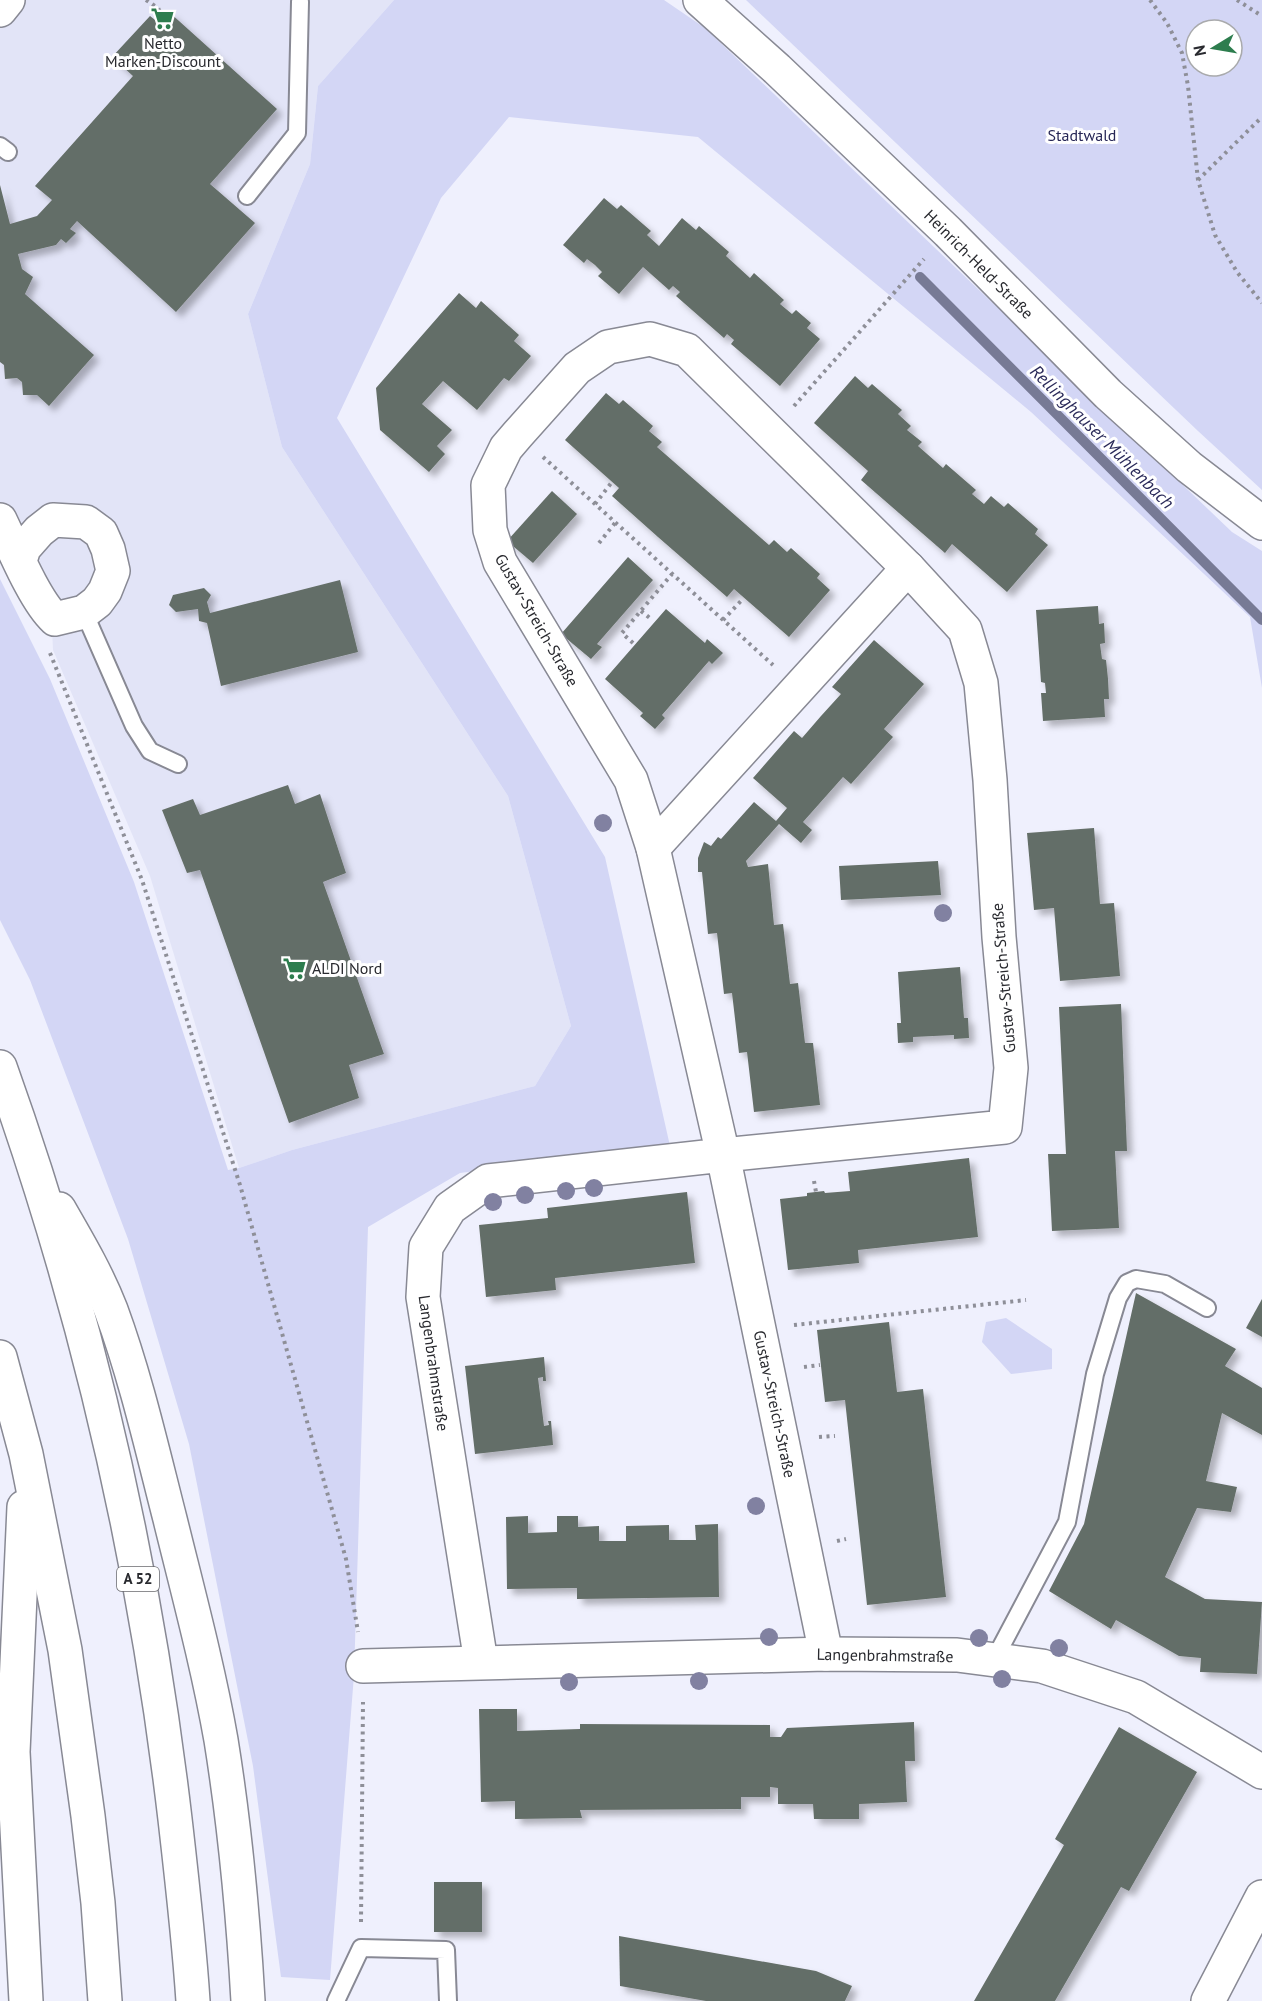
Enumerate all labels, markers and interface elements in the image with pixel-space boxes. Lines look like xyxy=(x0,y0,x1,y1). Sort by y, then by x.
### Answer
supermarket icon: Netto Marken-Discount xyxy=(150,5,176,31)
north arrow xyxy=(1184,18,1244,78)
place label: Netto Marken-Discount xyxy=(105,33,222,71)
text: N xyxy=(1188,44,1210,58)
park label: Stadtwald xyxy=(1048,125,1116,145)
street label: Heinrich-Held-Straße xyxy=(920,205,1038,323)
water label: Rellinghauser Mühlenbach xyxy=(1025,360,1179,514)
street label: Gustav-Streich-Straße xyxy=(491,550,583,690)
street label: Gustav-Streich-Straße xyxy=(986,902,1020,1054)
supermarket icon: ALDI Nord xyxy=(281,955,307,981)
place label: ALDI Nord xyxy=(312,958,382,978)
street label: Langenbrahmstraße xyxy=(415,1294,453,1432)
street label: Gustav-Streich-Straße xyxy=(750,1328,800,1480)
road number: A 52 xyxy=(117,1567,159,1591)
street label: Langenbrahmstraße xyxy=(816,1644,954,1666)

